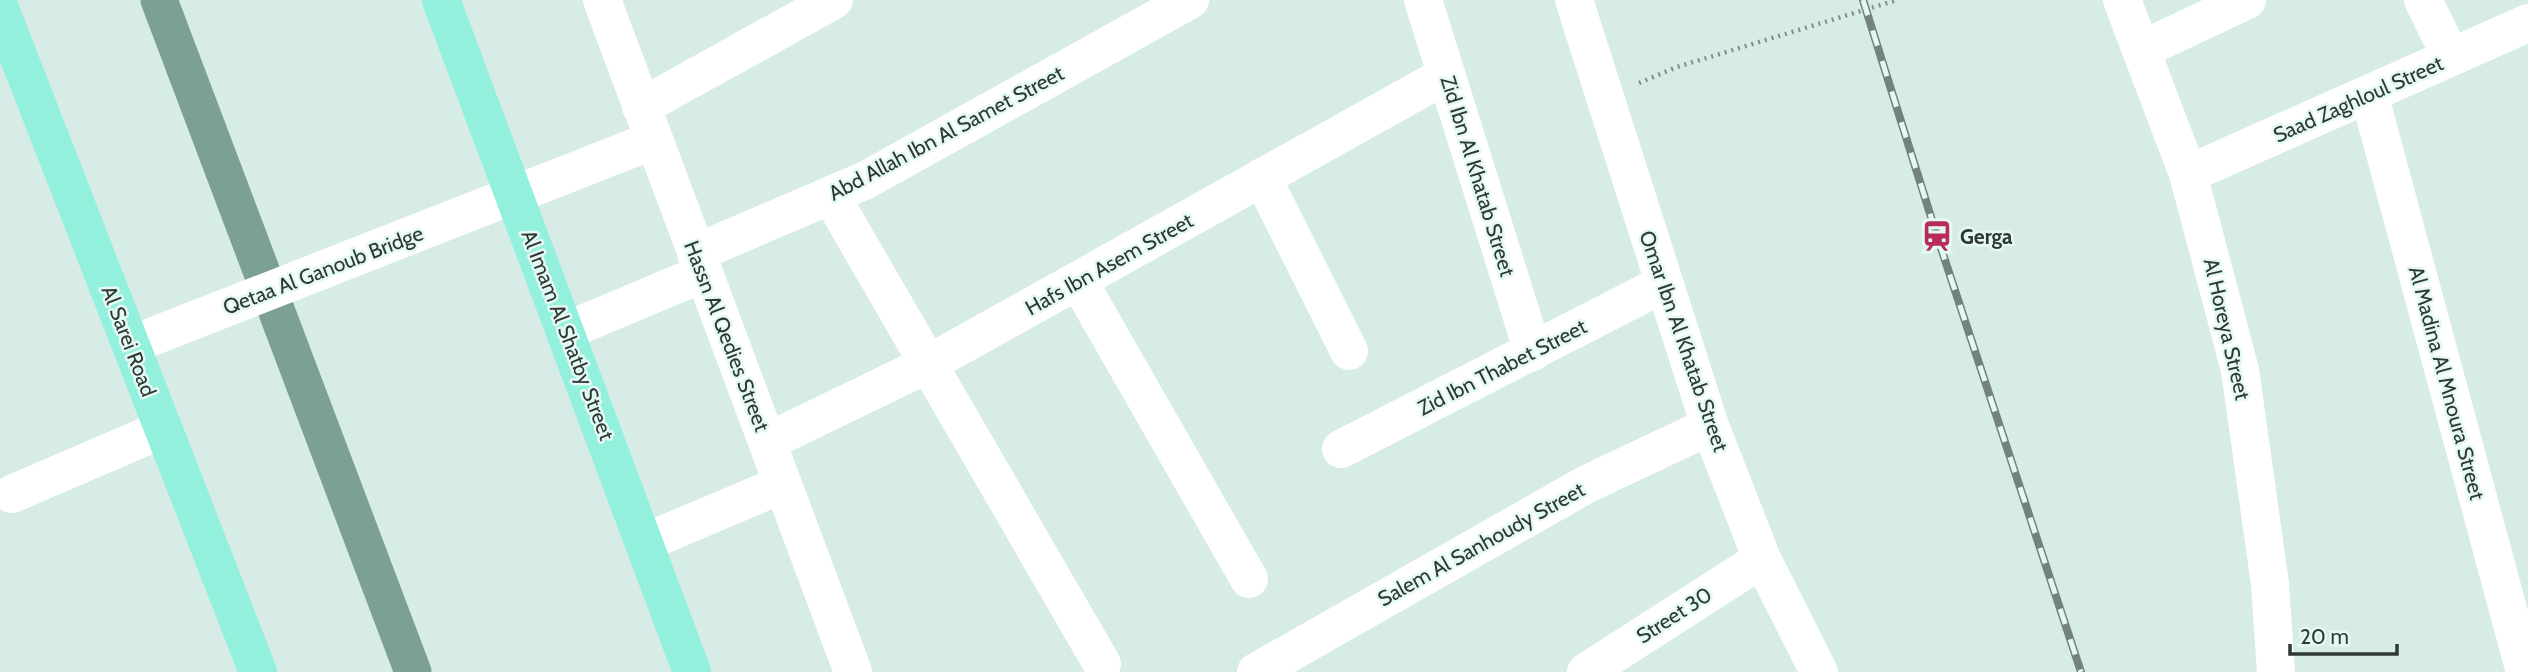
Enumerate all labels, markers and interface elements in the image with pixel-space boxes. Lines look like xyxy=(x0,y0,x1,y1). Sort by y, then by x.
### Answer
street label: Saad Zaghloul Street xyxy=(2269,50,2447,148)
street label: Abd Allah Ibn Al Samet Street xyxy=(824,60,1068,206)
street label: Zid Ibn Al Khatab Street xyxy=(1436,73,1520,279)
street label: Hafs Ibn Asem Street xyxy=(1021,208,1197,320)
station icon: Gerga xyxy=(1920,219,1954,253)
street label: Qetaa Al Ganoub Bridge xyxy=(219,220,427,320)
place label: Gerga xyxy=(1960,224,2013,249)
street label: Al Imam Al Shatby Street xyxy=(516,226,620,444)
street label: Omar Ibn Al Khatab Street xyxy=(1634,227,1734,455)
street label: Hassn Al Qedies Street xyxy=(679,237,775,435)
street label: Al Horeya Street xyxy=(2199,256,2255,402)
street label: Al Madina Al Mnoura Street xyxy=(2404,263,2490,503)
street label: Al Sarei Road xyxy=(96,282,162,400)
street label: Zid Ibn Thabet Street xyxy=(1413,314,1591,420)
street label: Salem Al Sanhoudy Street xyxy=(1373,477,1589,611)
street label: Street 30 xyxy=(1632,581,1716,649)
scale bar xyxy=(2290,612,2397,656)
text: 20 m xyxy=(2300,624,2349,649)

